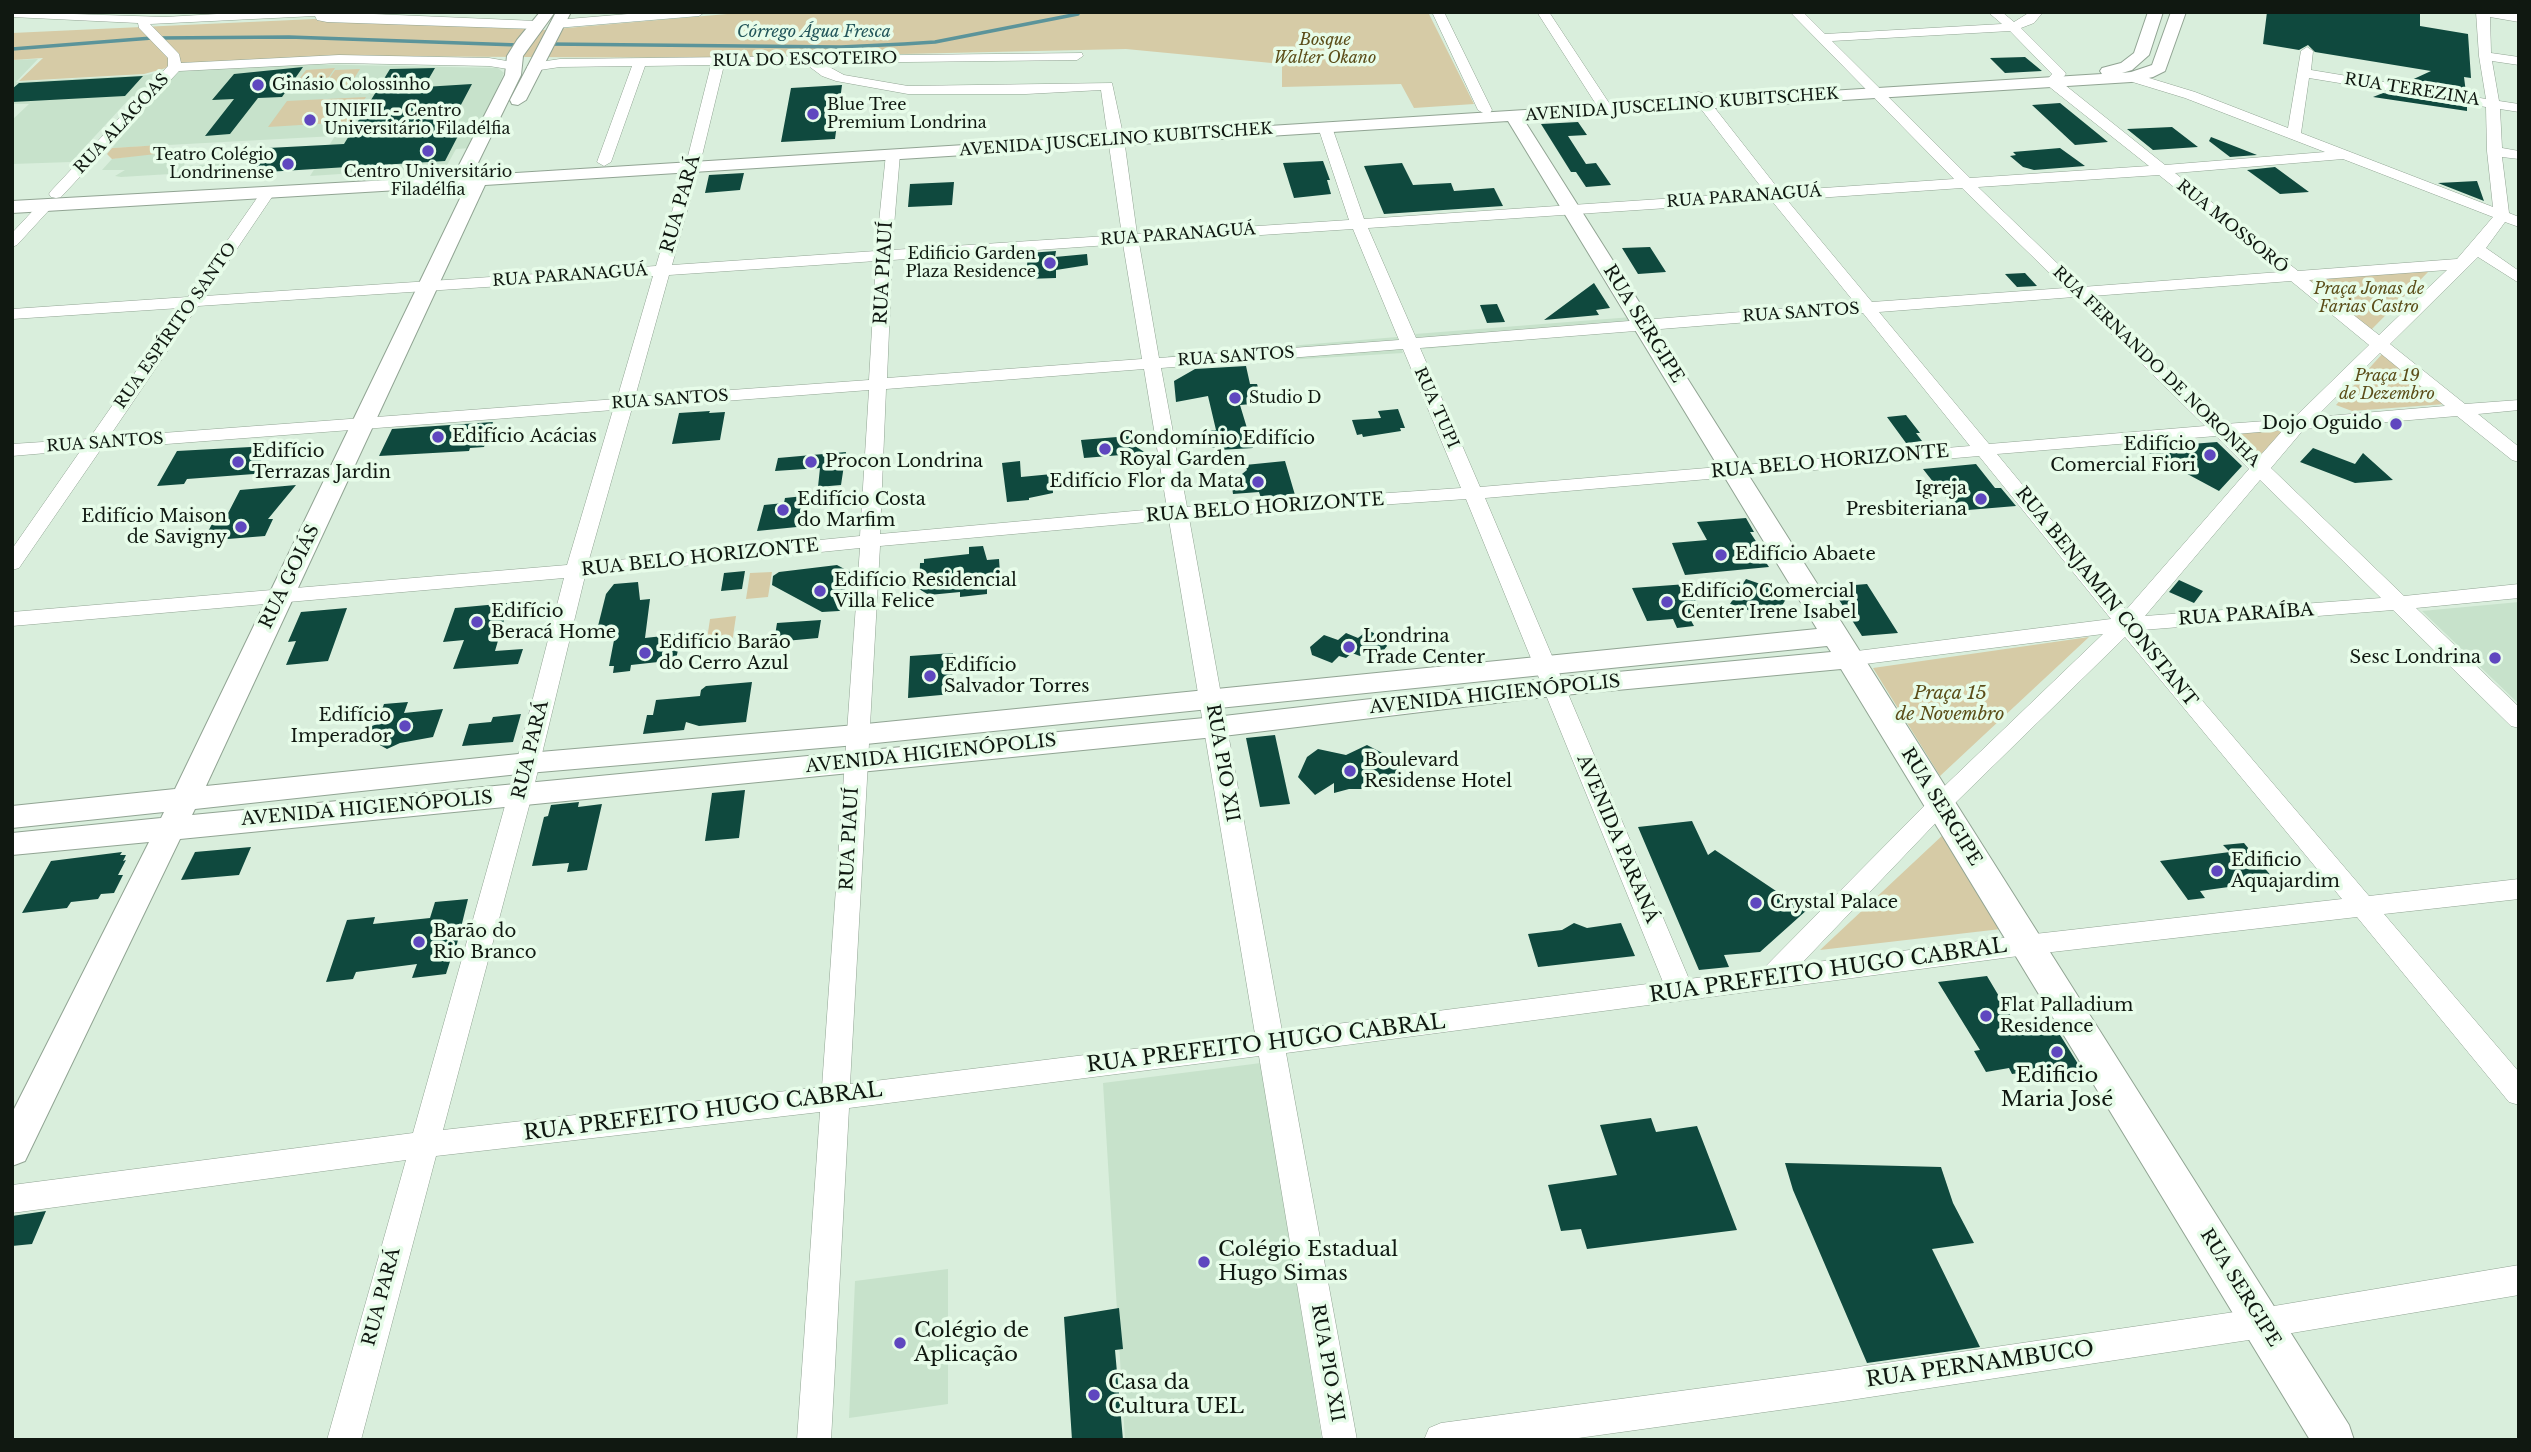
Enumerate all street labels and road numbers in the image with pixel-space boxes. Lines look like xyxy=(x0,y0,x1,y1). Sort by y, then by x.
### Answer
street label: RUA DO ESCOTEIRO xyxy=(713,49,897,71)
street label: RUA ALAGOAS xyxy=(71,70,173,178)
street label: RUA TEREZINA xyxy=(2343,70,2481,110)
street label: AVENIDA JUSCELINO KUBITSCHEK xyxy=(1525,84,1839,126)
street label: AVENIDA JUSCELINO KUBITSCHEK xyxy=(959,119,1273,161)
street label: RUA PARÁ xyxy=(657,153,705,255)
street label: RUA MOSSORÓ xyxy=(2172,176,2292,278)
street label: RUA PARANAGUÁ xyxy=(1666,182,1822,212)
street label: RUA PARANAGUÁ xyxy=(1100,220,1256,250)
street label: RUA PIAUÍ xyxy=(871,221,897,325)
street label: RUA ESPÍRITO SANTO xyxy=(111,239,241,413)
street label: RUA PARANAGUÁ xyxy=(492,261,648,291)
street label: RUA SERGIPE xyxy=(1598,261,1688,387)
street label: RUA FERNANDO DE NORONHA xyxy=(2049,263,2263,471)
street label: RUA SANTOS xyxy=(1742,299,1860,327)
street label: RUA SANTOS xyxy=(1177,343,1295,371)
street label: RUA TUPI xyxy=(1410,365,1462,451)
street label: RUA SANTOS xyxy=(611,386,729,414)
street label: RUA SANTOS xyxy=(46,429,164,457)
street label: RUA BELO HORIZONTE xyxy=(1710,441,1950,483)
street label: RUA BENJAMIN CONSTANT xyxy=(2011,483,2201,711)
street label: RUA BELO HORIZONTE xyxy=(1145,489,1385,527)
street label: RUA GOIÁS xyxy=(256,521,324,633)
street label: RUA BELO HORIZONTE xyxy=(580,535,820,581)
street label: RUA PARAÍBA xyxy=(2177,599,2315,631)
street label: AVENIDA HIGIENÓPOLIS xyxy=(1368,671,1622,719)
street label: RUA PARÁ xyxy=(508,698,554,802)
street label: RUA PIO XII xyxy=(1201,702,1243,824)
street label: AVENIDA HIGIENÓPOLIS xyxy=(804,730,1058,778)
street label: RUA SERGIPE xyxy=(1896,744,1986,870)
street label: AVENIDA PARANÁ xyxy=(1572,751,1662,927)
street label: AVENIDA HIGIENÓPOLIS xyxy=(240,787,494,831)
street label: RUA PIAUÍ xyxy=(837,787,863,891)
street label: RUA PREFEITO HUGO CABRAL xyxy=(1648,933,2008,1009)
street label: RUA PREFEITO HUGO CABRAL xyxy=(1085,1010,1447,1078)
street label: RUA PREFEITO HUGO CABRAL xyxy=(522,1078,884,1146)
street label: RUA SERGIPE xyxy=(2195,1225,2285,1351)
street label: RUA PARÁ xyxy=(359,1245,405,1349)
street label: RUA PIO XII xyxy=(1306,1302,1348,1424)
street label: RUA PERNAMBUCO xyxy=(1864,1337,2096,1393)

